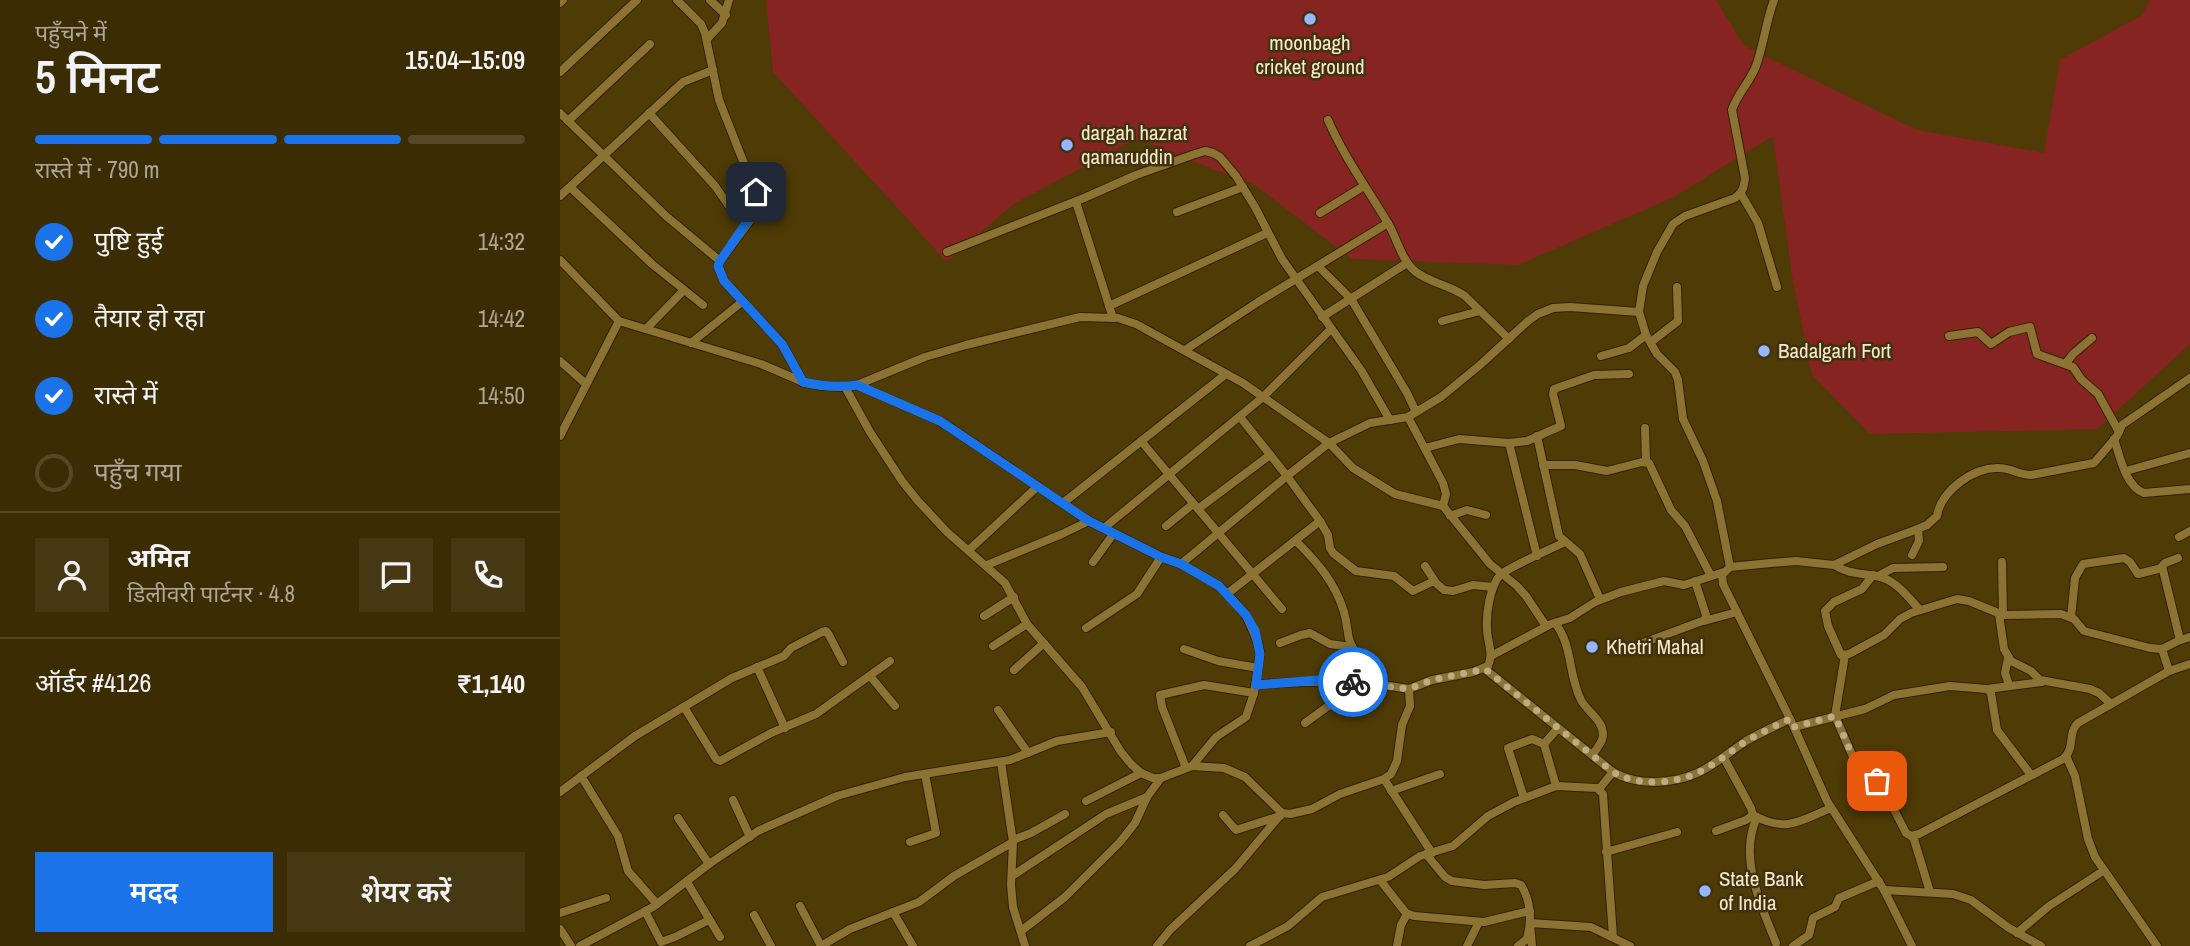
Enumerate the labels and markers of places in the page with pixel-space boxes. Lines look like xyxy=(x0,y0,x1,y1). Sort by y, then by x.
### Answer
marker: moonbagh cricket ground xyxy=(1302,11,1318,27)
place label: moonbagh cricket ground xyxy=(1255,28,1365,81)
place label: dargah hazrat qamaruddin xyxy=(1081,118,1187,171)
marker: dargah hazrat qamaruddin xyxy=(1059,137,1075,153)
pin xyxy=(726,162,786,222)
place label: Badalgarh Fort xyxy=(1778,336,1891,365)
marker: Badalgarh Fort xyxy=(1756,343,1772,359)
place label: Khetri Mahal xyxy=(1606,632,1704,661)
marker: Khetri Mahal xyxy=(1584,639,1600,655)
pin xyxy=(1847,751,1907,811)
place label: State Bank of India xyxy=(1719,864,1804,917)
marker: State Bank of India xyxy=(1697,883,1713,899)

